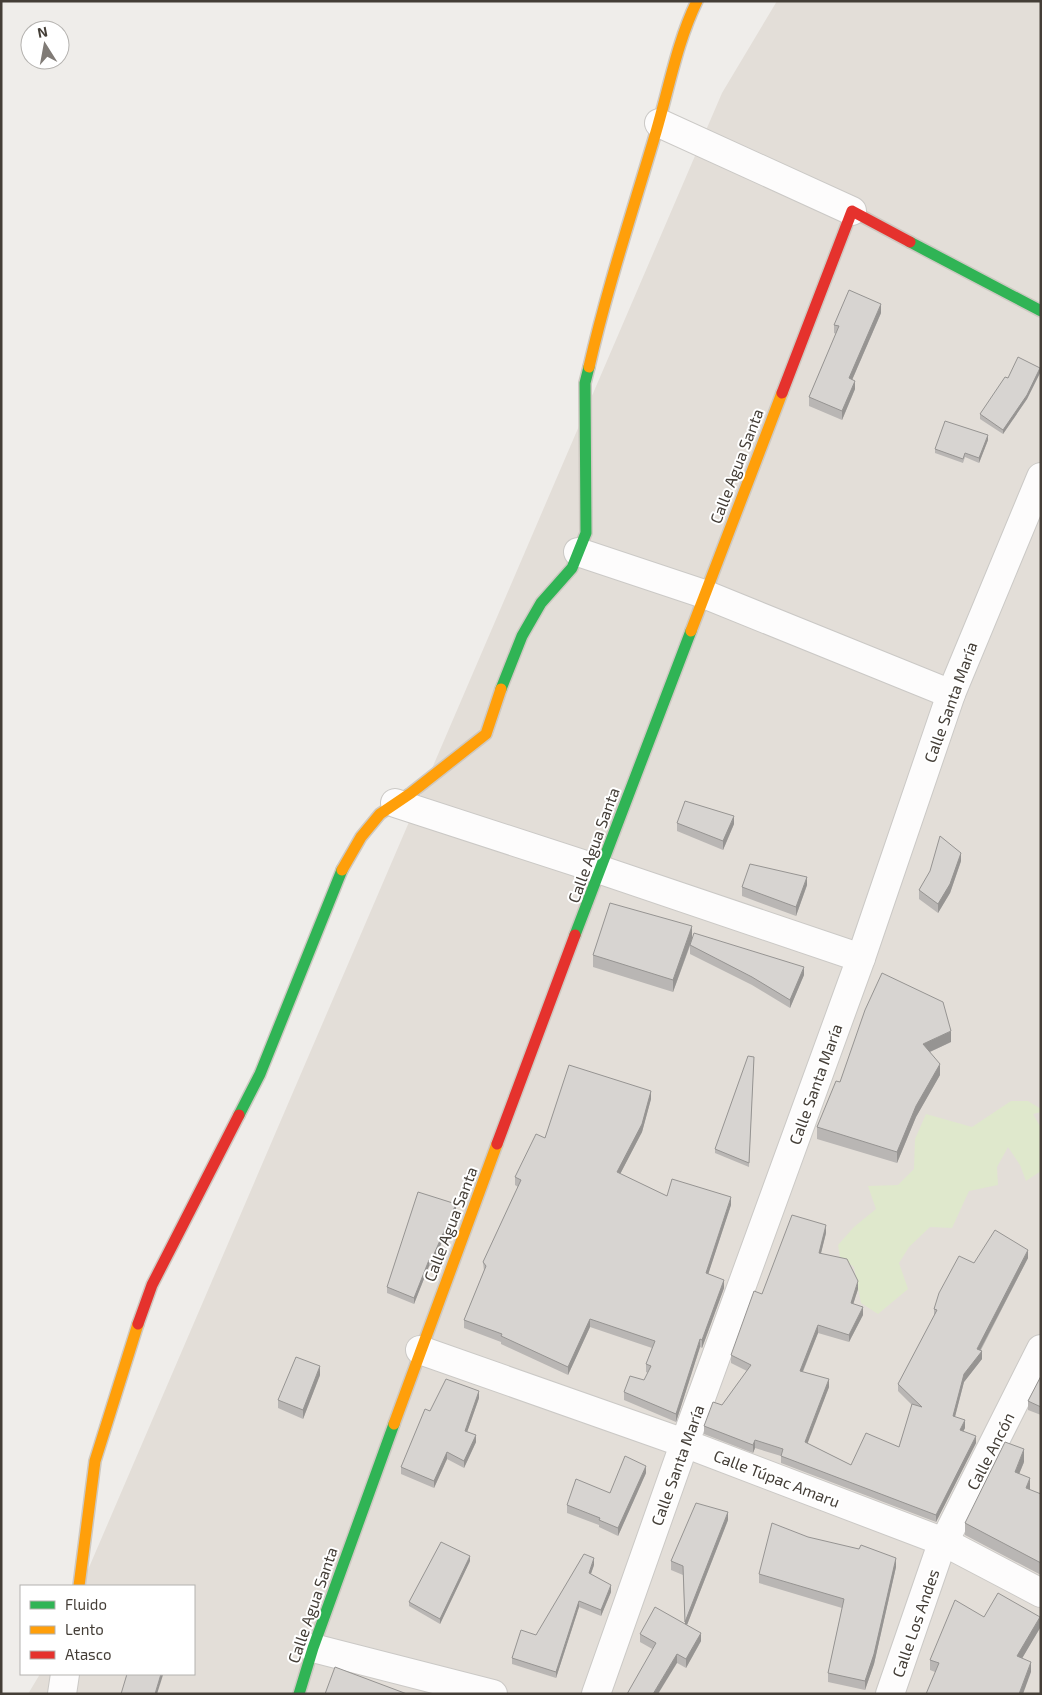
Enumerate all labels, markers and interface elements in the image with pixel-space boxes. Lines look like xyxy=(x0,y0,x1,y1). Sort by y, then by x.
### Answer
north arrow xyxy=(20,20,70,70)
text: N xyxy=(36,22,49,41)
street label: Calle Agua Santa xyxy=(705,406,767,526)
street label: Calle Santa María xyxy=(919,639,981,765)
street label: Calle Agua Santa xyxy=(563,785,623,905)
street label: Calle Santa María xyxy=(784,1021,846,1147)
street label: Calle Agua Santa xyxy=(419,1164,481,1284)
street label: Calle Santa María xyxy=(646,1402,708,1528)
street label: Calle Ancón xyxy=(962,1409,1018,1493)
street label: Calle Túpac Amaru xyxy=(711,1445,843,1511)
street label: Calle Agua Santa xyxy=(283,1544,341,1666)
street label: Calle Los Andes xyxy=(888,1566,942,1680)
legend xyxy=(20,1585,195,1675)
text: Fluido xyxy=(65,1595,107,1613)
text: Lento xyxy=(65,1620,104,1638)
text: Atasco xyxy=(65,1645,111,1663)

